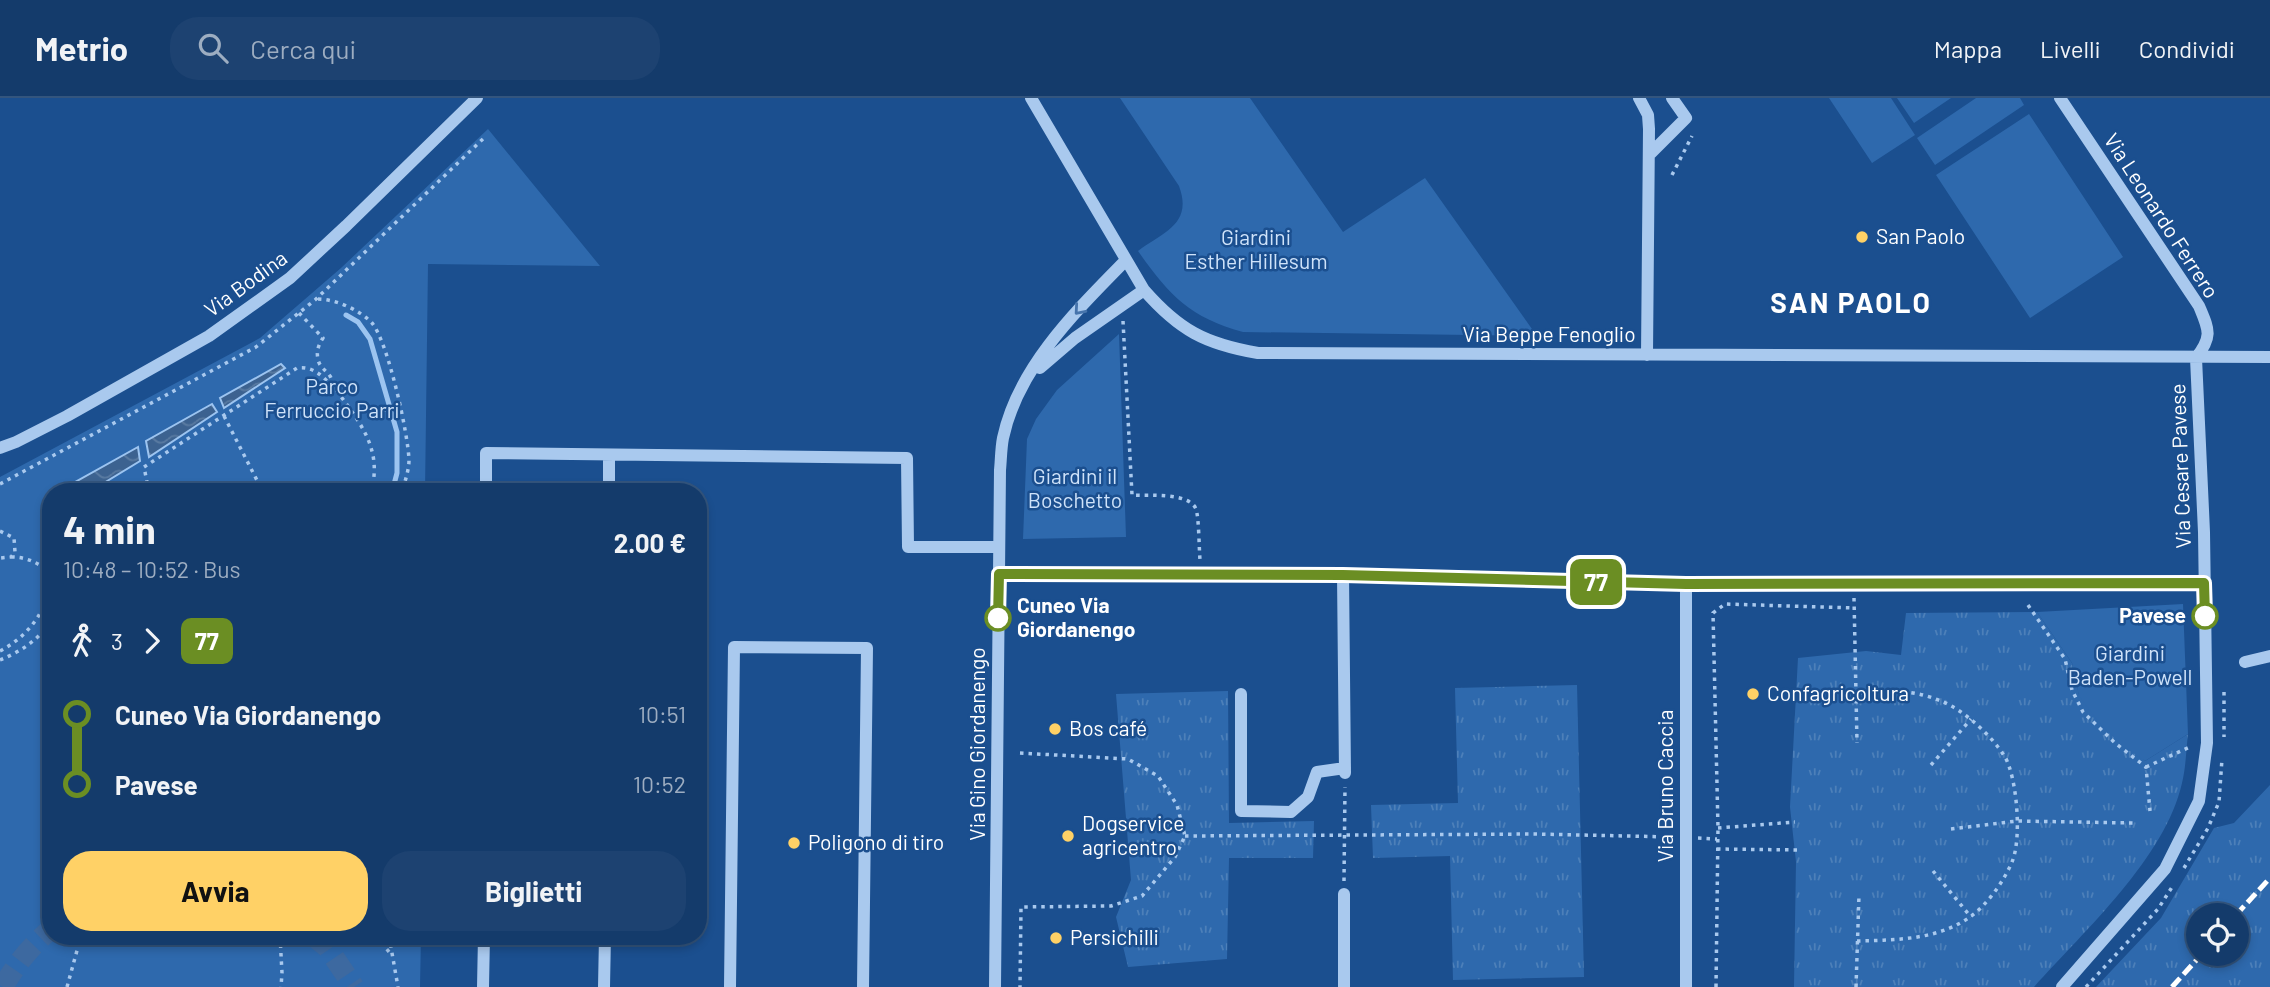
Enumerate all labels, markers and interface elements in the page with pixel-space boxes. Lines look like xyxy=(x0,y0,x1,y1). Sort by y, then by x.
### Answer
search box xyxy=(170,17,660,80)
text: Metrio xyxy=(35,28,128,68)
icon: search xyxy=(194,29,232,67)
text: Cerca qui xyxy=(250,33,356,64)
text: Mappa xyxy=(1934,34,2002,63)
text: Livelli xyxy=(2040,34,2101,63)
text: Condividi xyxy=(2139,34,2235,63)
street label: Via Leonardo Ferrero xyxy=(2100,128,2225,302)
place label: San Paolo xyxy=(1876,223,1965,248)
park label: Giardini Esther Hillesum xyxy=(1184,224,1328,273)
marker: San Paolo xyxy=(1854,229,1870,245)
street label: Via Bodina xyxy=(199,244,291,321)
district label: SAN PAOLO xyxy=(1770,285,1932,319)
one-way arrow xyxy=(1075,301,1087,314)
street label: Via Beppe Fenoglio xyxy=(1462,321,1636,346)
park label: Parco Ferruccio Parri xyxy=(264,373,400,422)
street label: Via Cesare Pavese xyxy=(2164,383,2195,549)
park label: Giardini il Boschetto xyxy=(1028,463,1122,512)
text: 4 min xyxy=(63,506,156,552)
text: 2.00 € xyxy=(614,527,686,558)
text: 10:48 – 10:52 · Bus xyxy=(63,555,241,583)
line badge: 77 xyxy=(1564,559,1628,605)
text: 77 xyxy=(1584,567,1608,596)
place label: Cuneo Via Giordanengo xyxy=(1017,592,1135,641)
place label: Pavese xyxy=(2119,602,2186,627)
marker: Pavese xyxy=(2192,603,2218,629)
marker: Cuneo Via Giordanengo xyxy=(985,605,1011,631)
icon: walk xyxy=(63,622,101,660)
icon: forward xyxy=(133,622,171,660)
text: 77 xyxy=(195,626,219,655)
text: 3 xyxy=(111,627,123,655)
park label: Giardini Baden-Powell xyxy=(2068,640,2192,689)
street label: Via Gino Giordanengo xyxy=(964,647,989,841)
place label: Confagricoltura xyxy=(1767,680,1909,705)
marker: Confagricoltura xyxy=(1745,686,1761,702)
text: Cuneo Via Giordanengo xyxy=(115,699,381,730)
text: 10:51 xyxy=(638,700,686,728)
street label: Via Bruno Caccia xyxy=(1652,710,1677,862)
place label: Bos café xyxy=(1069,715,1147,740)
marker: Bos café xyxy=(1047,721,1063,737)
text: Pavese xyxy=(115,769,198,800)
text: 10:52 xyxy=(633,770,686,798)
place label: Dogservice agricentro xyxy=(1082,810,1184,859)
marker: Dogservice agricentro xyxy=(1060,828,1076,844)
place label: Poligono di tiro xyxy=(808,829,944,854)
marker: Poligono di tiro xyxy=(786,835,802,851)
button: Avvia xyxy=(63,851,368,931)
button: Biglietti xyxy=(382,851,686,931)
map controls xyxy=(2186,903,2249,966)
button: locate xyxy=(2186,903,2249,966)
place label: Persichilli xyxy=(1070,924,1159,949)
marker: Persichilli xyxy=(1048,930,1064,946)

